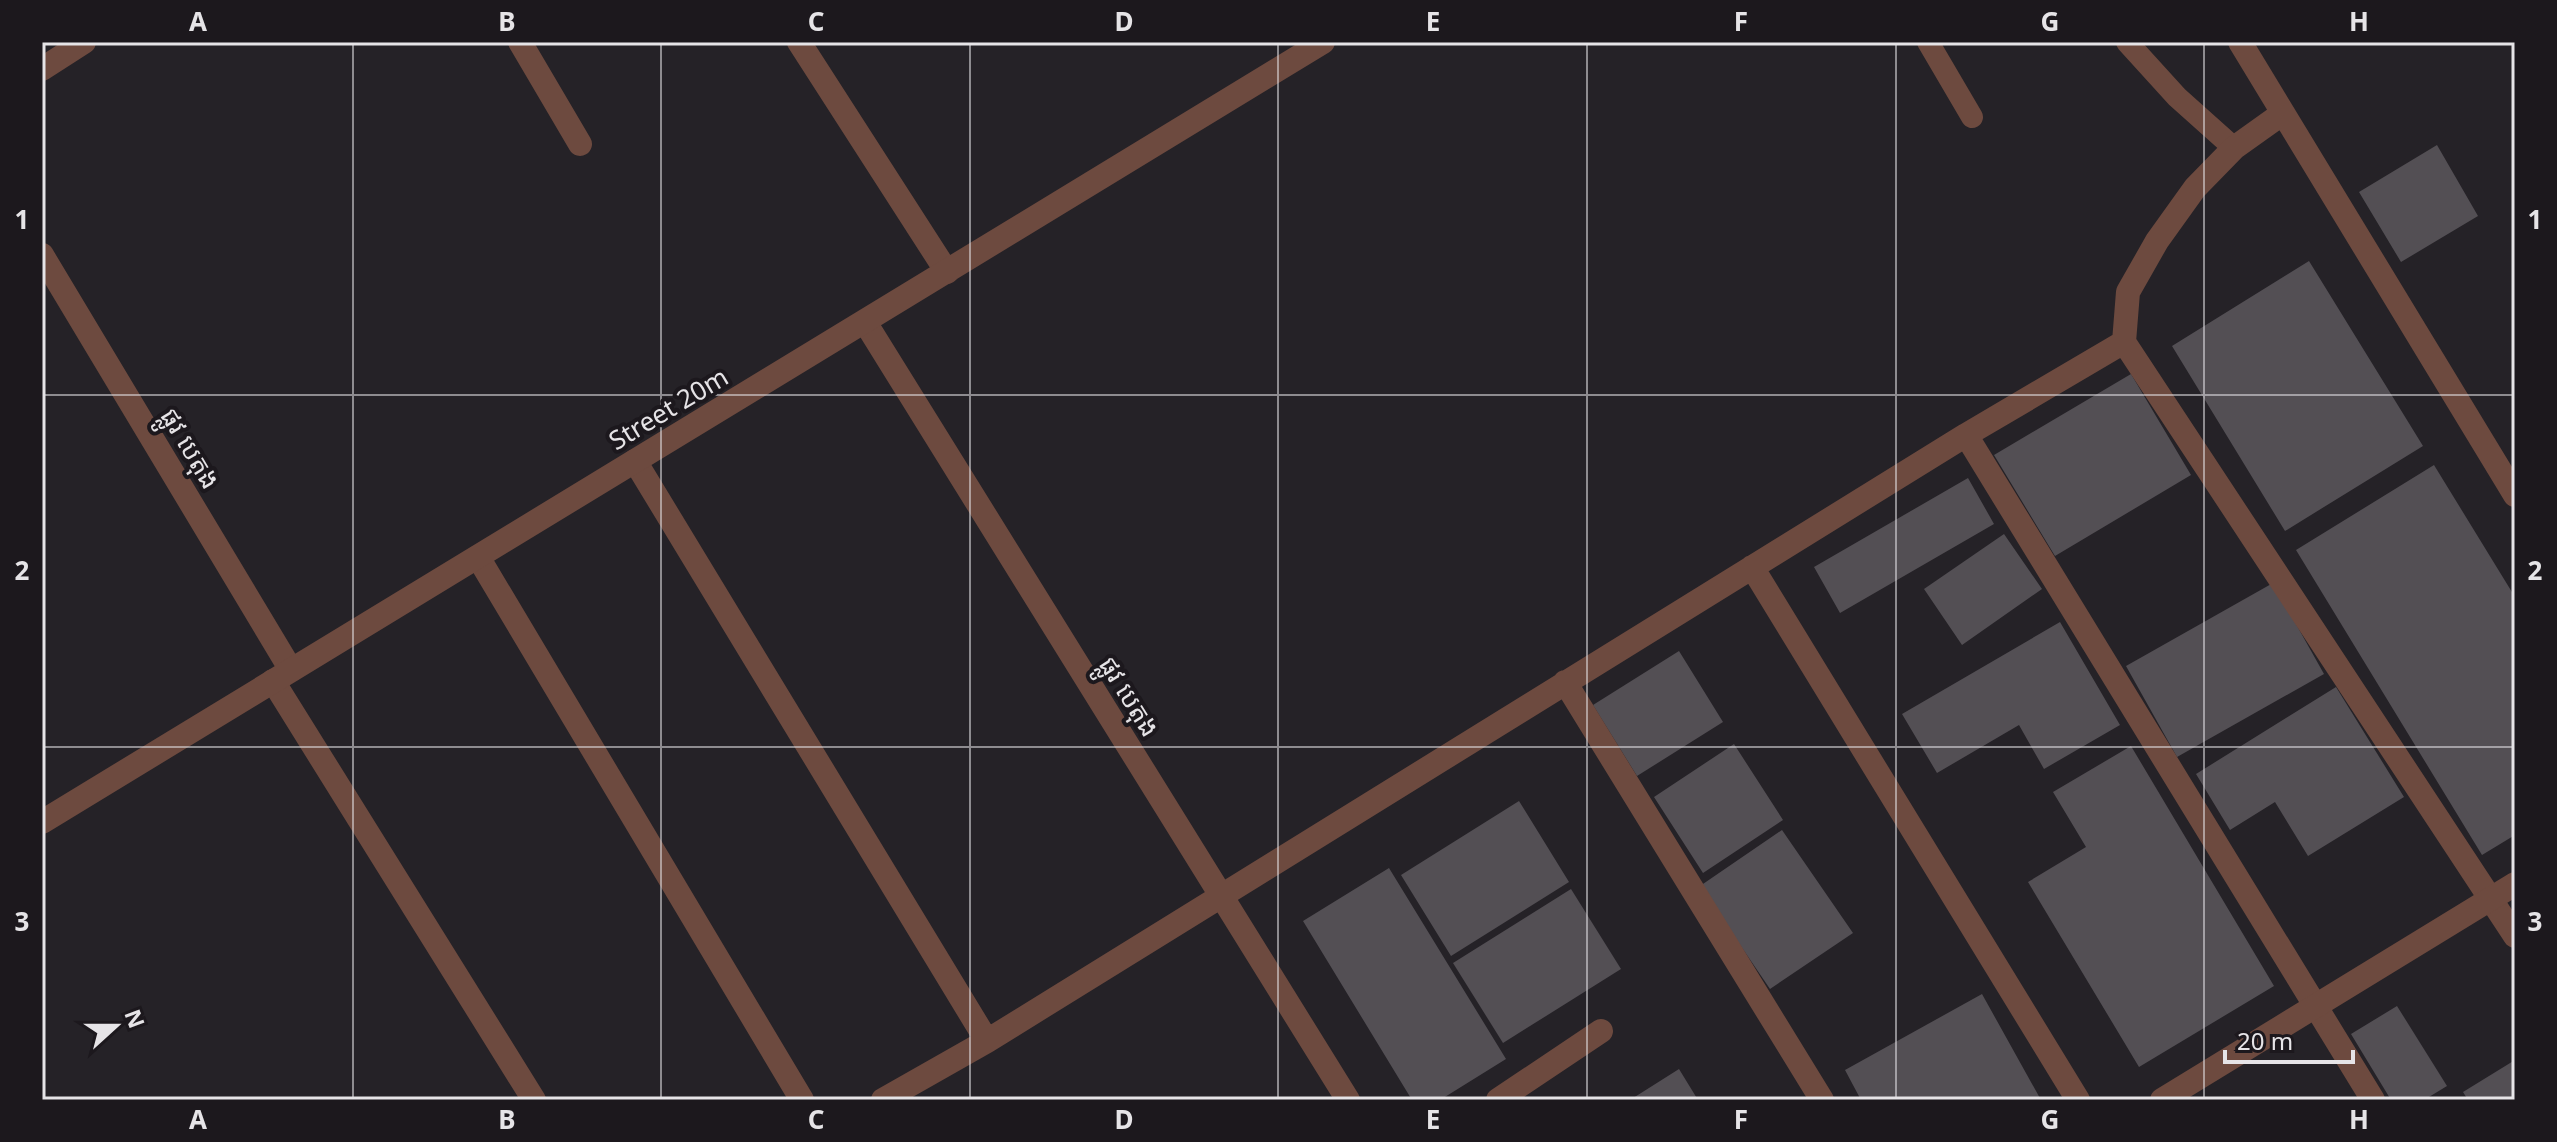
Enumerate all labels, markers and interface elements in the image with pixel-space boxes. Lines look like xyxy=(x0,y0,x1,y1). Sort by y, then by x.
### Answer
text: A xyxy=(189,3,207,39)
text: B xyxy=(498,3,516,39)
text: C xyxy=(808,3,824,39)
text: D xyxy=(1114,3,1134,39)
text: E xyxy=(1426,3,1440,39)
text: F xyxy=(1734,3,1748,39)
text: G xyxy=(2041,3,2059,39)
text: H xyxy=(2349,3,2369,39)
text: 1 xyxy=(15,201,29,237)
text: 1 xyxy=(2528,201,2542,237)
street label: Street 20m xyxy=(602,358,734,458)
street label: ផ្លូវ បេតុង xyxy=(147,401,229,499)
text: 2 xyxy=(15,552,30,588)
text: 2 xyxy=(2528,552,2543,588)
street label: ផ្លូវ បេតុង xyxy=(1086,649,1169,747)
text: 3 xyxy=(15,903,29,939)
text: 3 xyxy=(2528,903,2542,939)
north arrow xyxy=(76,986,156,1066)
text: N xyxy=(118,1005,153,1032)
scale bar xyxy=(2225,1014,2353,1064)
text: 20 m xyxy=(2237,1024,2293,1057)
text: A xyxy=(189,1101,207,1137)
text: B xyxy=(498,1101,516,1137)
text: C xyxy=(808,1101,824,1137)
text: D xyxy=(1114,1101,1134,1137)
text: E xyxy=(1426,1101,1440,1137)
text: F xyxy=(1734,1101,1748,1137)
text: G xyxy=(2041,1101,2059,1137)
text: H xyxy=(2349,1101,2369,1137)

